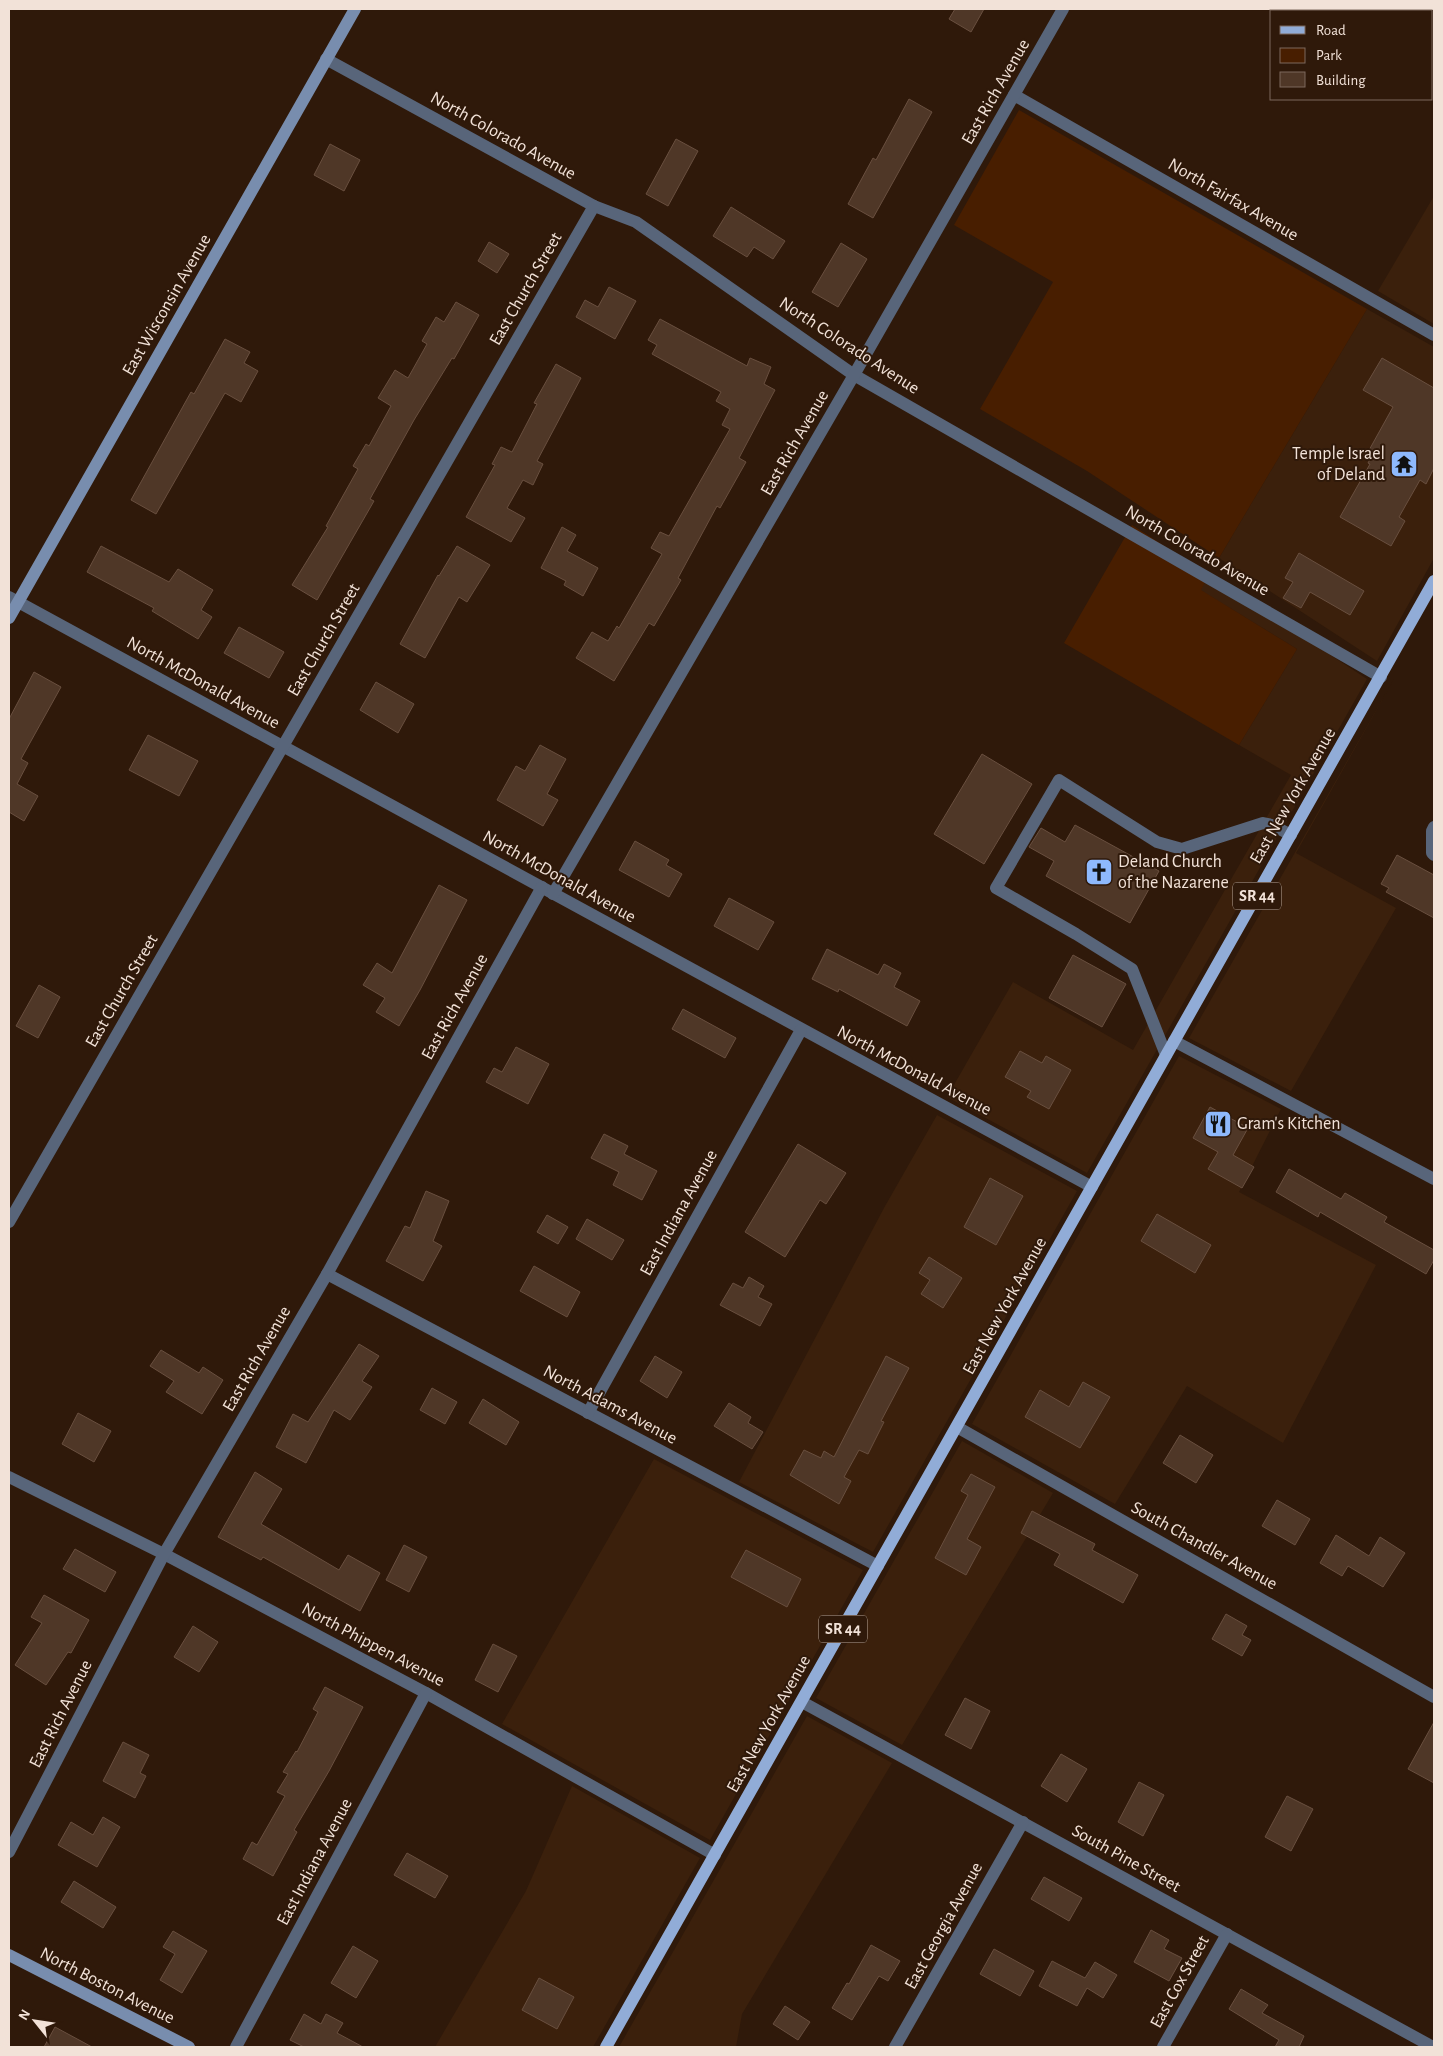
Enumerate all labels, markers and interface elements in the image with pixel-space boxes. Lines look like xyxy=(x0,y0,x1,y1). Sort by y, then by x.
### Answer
legend xyxy=(1270,10,1433,100)
text: Road xyxy=(1316,23,1346,38)
street label: East Rich Avenue xyxy=(959,36,1033,148)
text: Park xyxy=(1316,48,1342,63)
text: Building xyxy=(1316,73,1366,88)
street label: North Colorado Avenue xyxy=(427,89,579,183)
street label: North Fairfax Avenue xyxy=(1165,155,1301,245)
street label: East Church Street xyxy=(486,229,566,349)
street label: East Wisconsin Avenue xyxy=(119,231,215,379)
street label: North Colorado Avenue xyxy=(776,294,922,398)
street label: East Rich Avenue xyxy=(758,387,832,499)
place label: Temple Israel of Deland xyxy=(1292,445,1385,484)
temple icon: Temple Israel of Deland xyxy=(1389,449,1419,479)
street label: North Colorado Avenue xyxy=(1122,502,1272,600)
street label: East Church Street xyxy=(284,580,364,700)
street label: North McDonald Avenue xyxy=(124,633,282,733)
street label: East New York Avenue xyxy=(1247,725,1339,867)
street label: North McDonald Avenue xyxy=(480,827,638,927)
place label: Deland Church of the Nazarene xyxy=(1118,853,1229,892)
church icon: Deland Church of the Nazarene xyxy=(1084,857,1114,887)
road number: SR 44 xyxy=(1233,882,1281,909)
street label: East Church Street xyxy=(82,931,162,1051)
street label: East Rich Avenue xyxy=(419,951,491,1063)
street label: North McDonald Avenue xyxy=(834,1023,994,1119)
restaurant icon: Gram's Kitchen xyxy=(1203,1109,1233,1139)
place label: Gram's Kitchen xyxy=(1237,1115,1341,1133)
street label: East Indiana Avenue xyxy=(637,1147,721,1279)
street label: East New York Avenue xyxy=(960,1234,1050,1378)
street label: East Rich Avenue xyxy=(220,1303,294,1415)
street label: North Adams Avenue xyxy=(540,1362,680,1448)
street label: South Chandler Avenue xyxy=(1128,1498,1280,1594)
street label: North Phippen Avenue xyxy=(299,1600,447,1690)
road number: SR 44 xyxy=(819,1616,867,1642)
street label: East New York Avenue xyxy=(724,1652,814,1796)
street label: East Rich Avenue xyxy=(26,1657,96,1771)
street label: East Indiana Avenue xyxy=(274,1796,356,1928)
street label: South Pine Street xyxy=(1069,1822,1183,1896)
street label: East Georgia Avenue xyxy=(902,1859,986,1993)
street label: East Cox Street xyxy=(1147,1932,1213,2031)
street label: North Boston Avenue xyxy=(37,1944,177,2028)
north arrow xyxy=(10,1996,60,2046)
text: N xyxy=(16,2007,33,2023)

